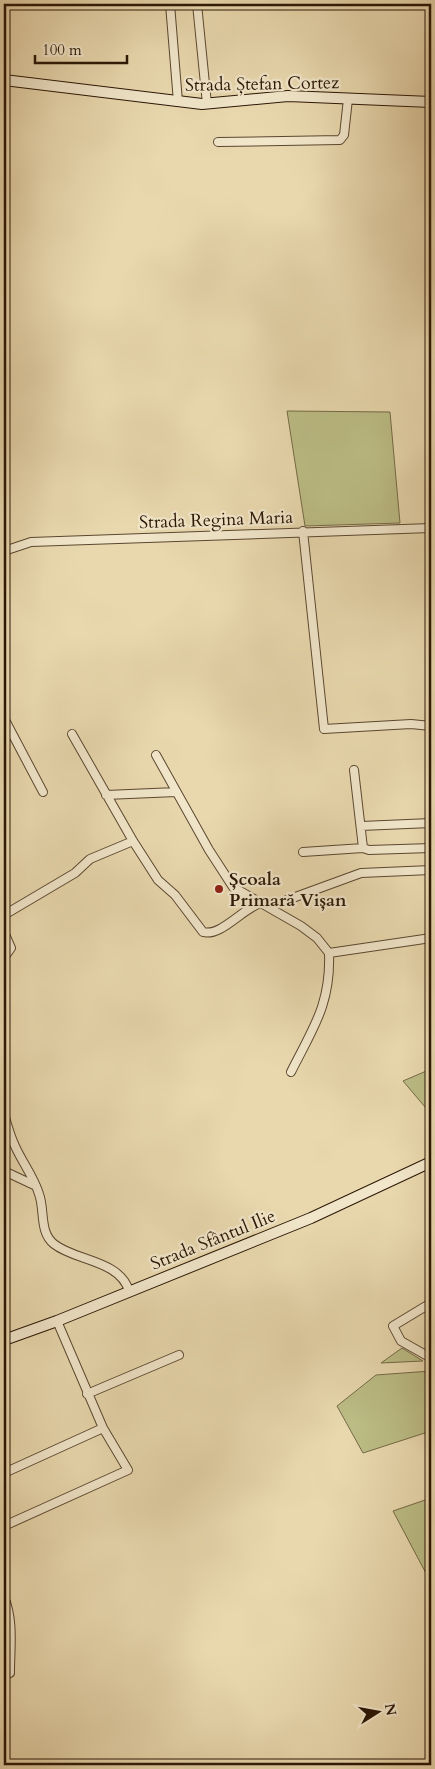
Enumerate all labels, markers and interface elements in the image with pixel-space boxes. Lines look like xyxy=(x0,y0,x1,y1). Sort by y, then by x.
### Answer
scale bar xyxy=(35,32,128,64)
text: 100 m xyxy=(42,40,82,60)
street label: Strada Ștefan Cortez xyxy=(185,70,339,98)
street label: Strada Regina Maria xyxy=(139,505,294,535)
place label: Școala Primară Vișan xyxy=(229,867,347,913)
marker: Școala Primară Vișan xyxy=(213,883,225,895)
street label: Strada Sfântul Ilie xyxy=(147,1204,279,1276)
north arrow xyxy=(352,1686,402,1736)
text: N xyxy=(380,1702,401,1717)

